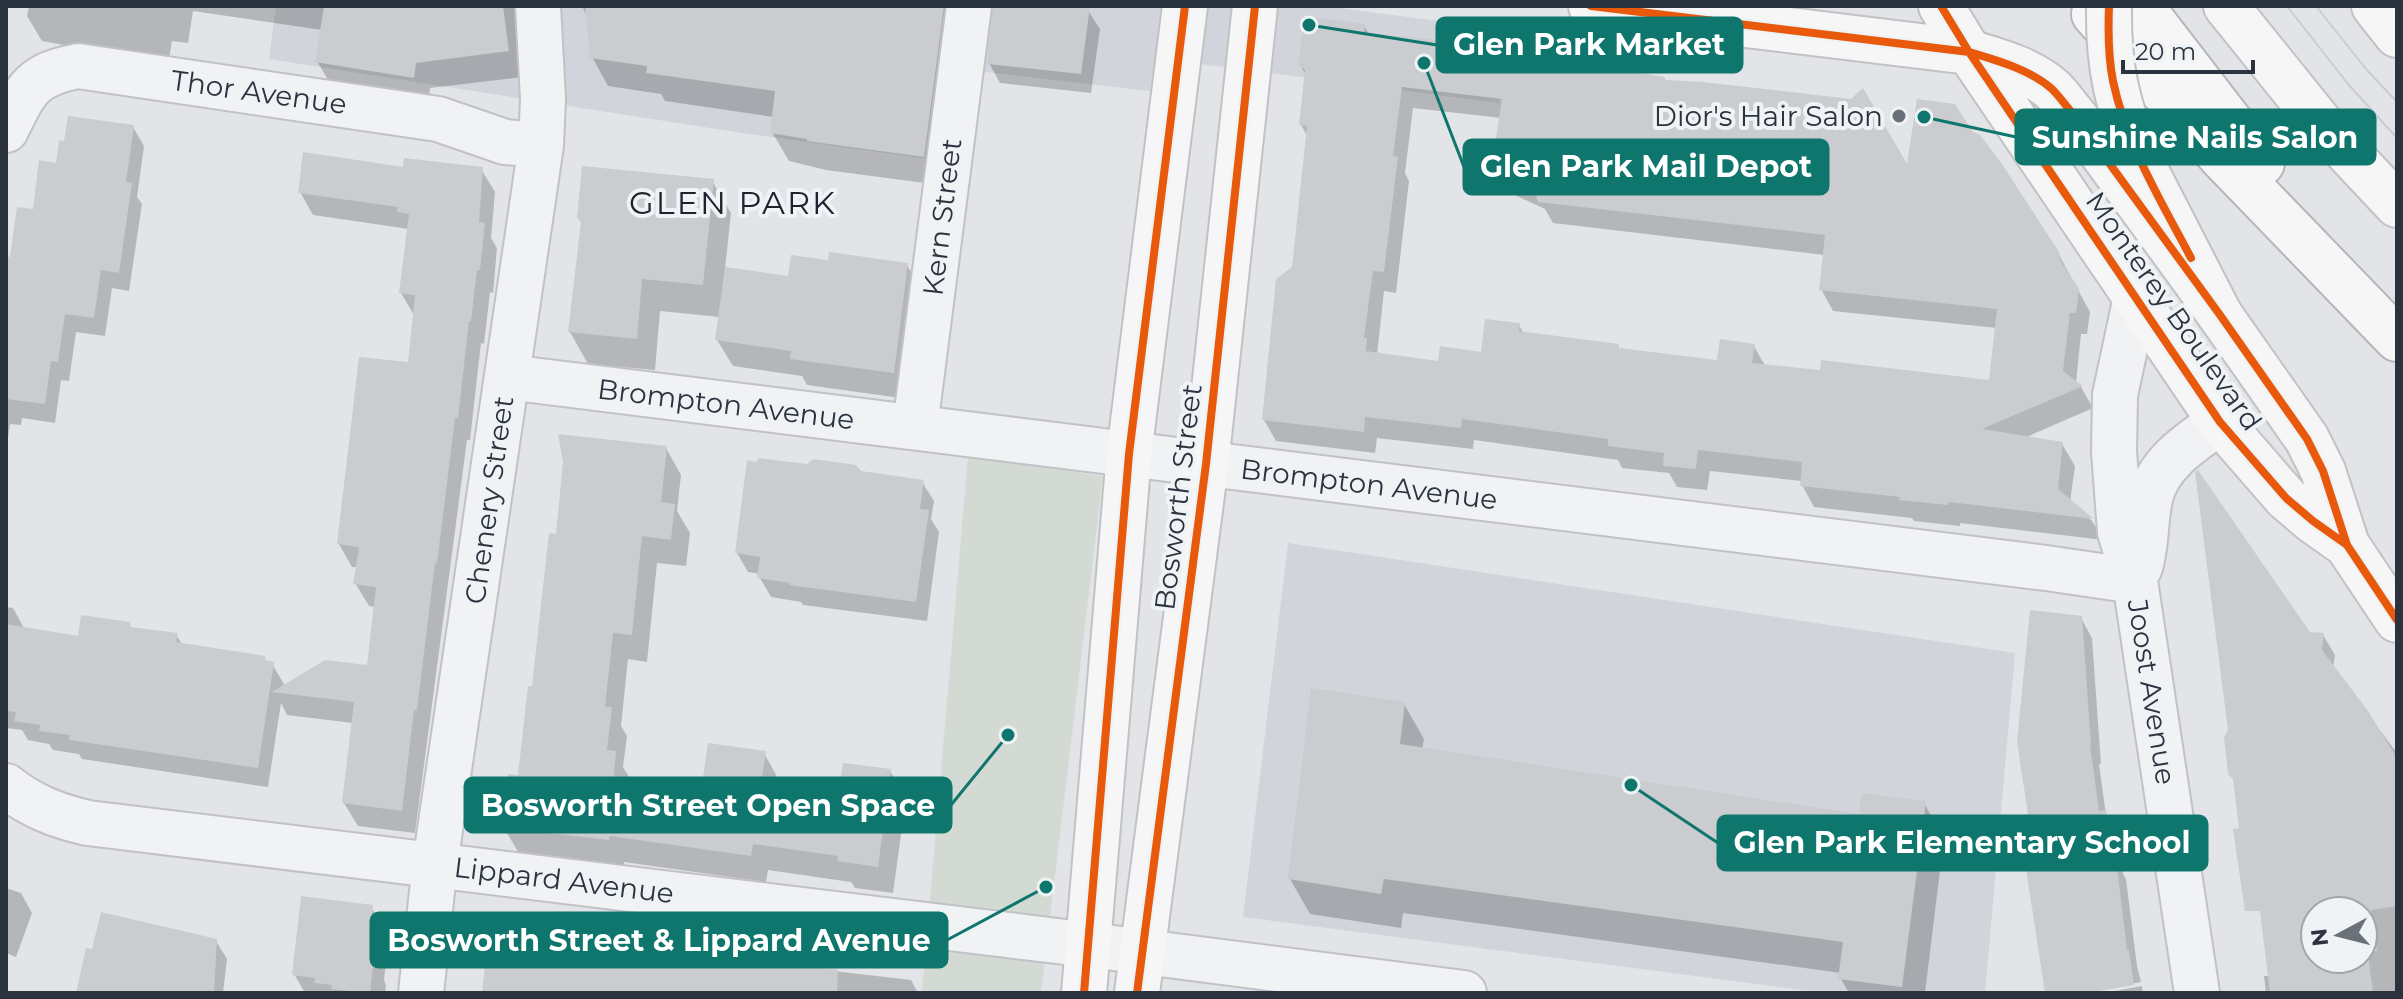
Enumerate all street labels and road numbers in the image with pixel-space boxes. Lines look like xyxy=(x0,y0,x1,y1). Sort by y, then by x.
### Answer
street label: Thor Avenue xyxy=(169,63,349,121)
street label: Kern Street xyxy=(915,136,969,298)
street label: Monterey Boulevard xyxy=(2079,185,2269,437)
street label: Brompton Avenue xyxy=(596,371,856,437)
street label: Bosworth Street xyxy=(1147,382,1209,612)
street label: Chenery Street xyxy=(458,394,520,606)
street label: Brompton Avenue xyxy=(1239,451,1499,517)
street label: Joost Avenue xyxy=(2120,596,2183,787)
street label: Lippard Avenue xyxy=(452,850,676,910)

